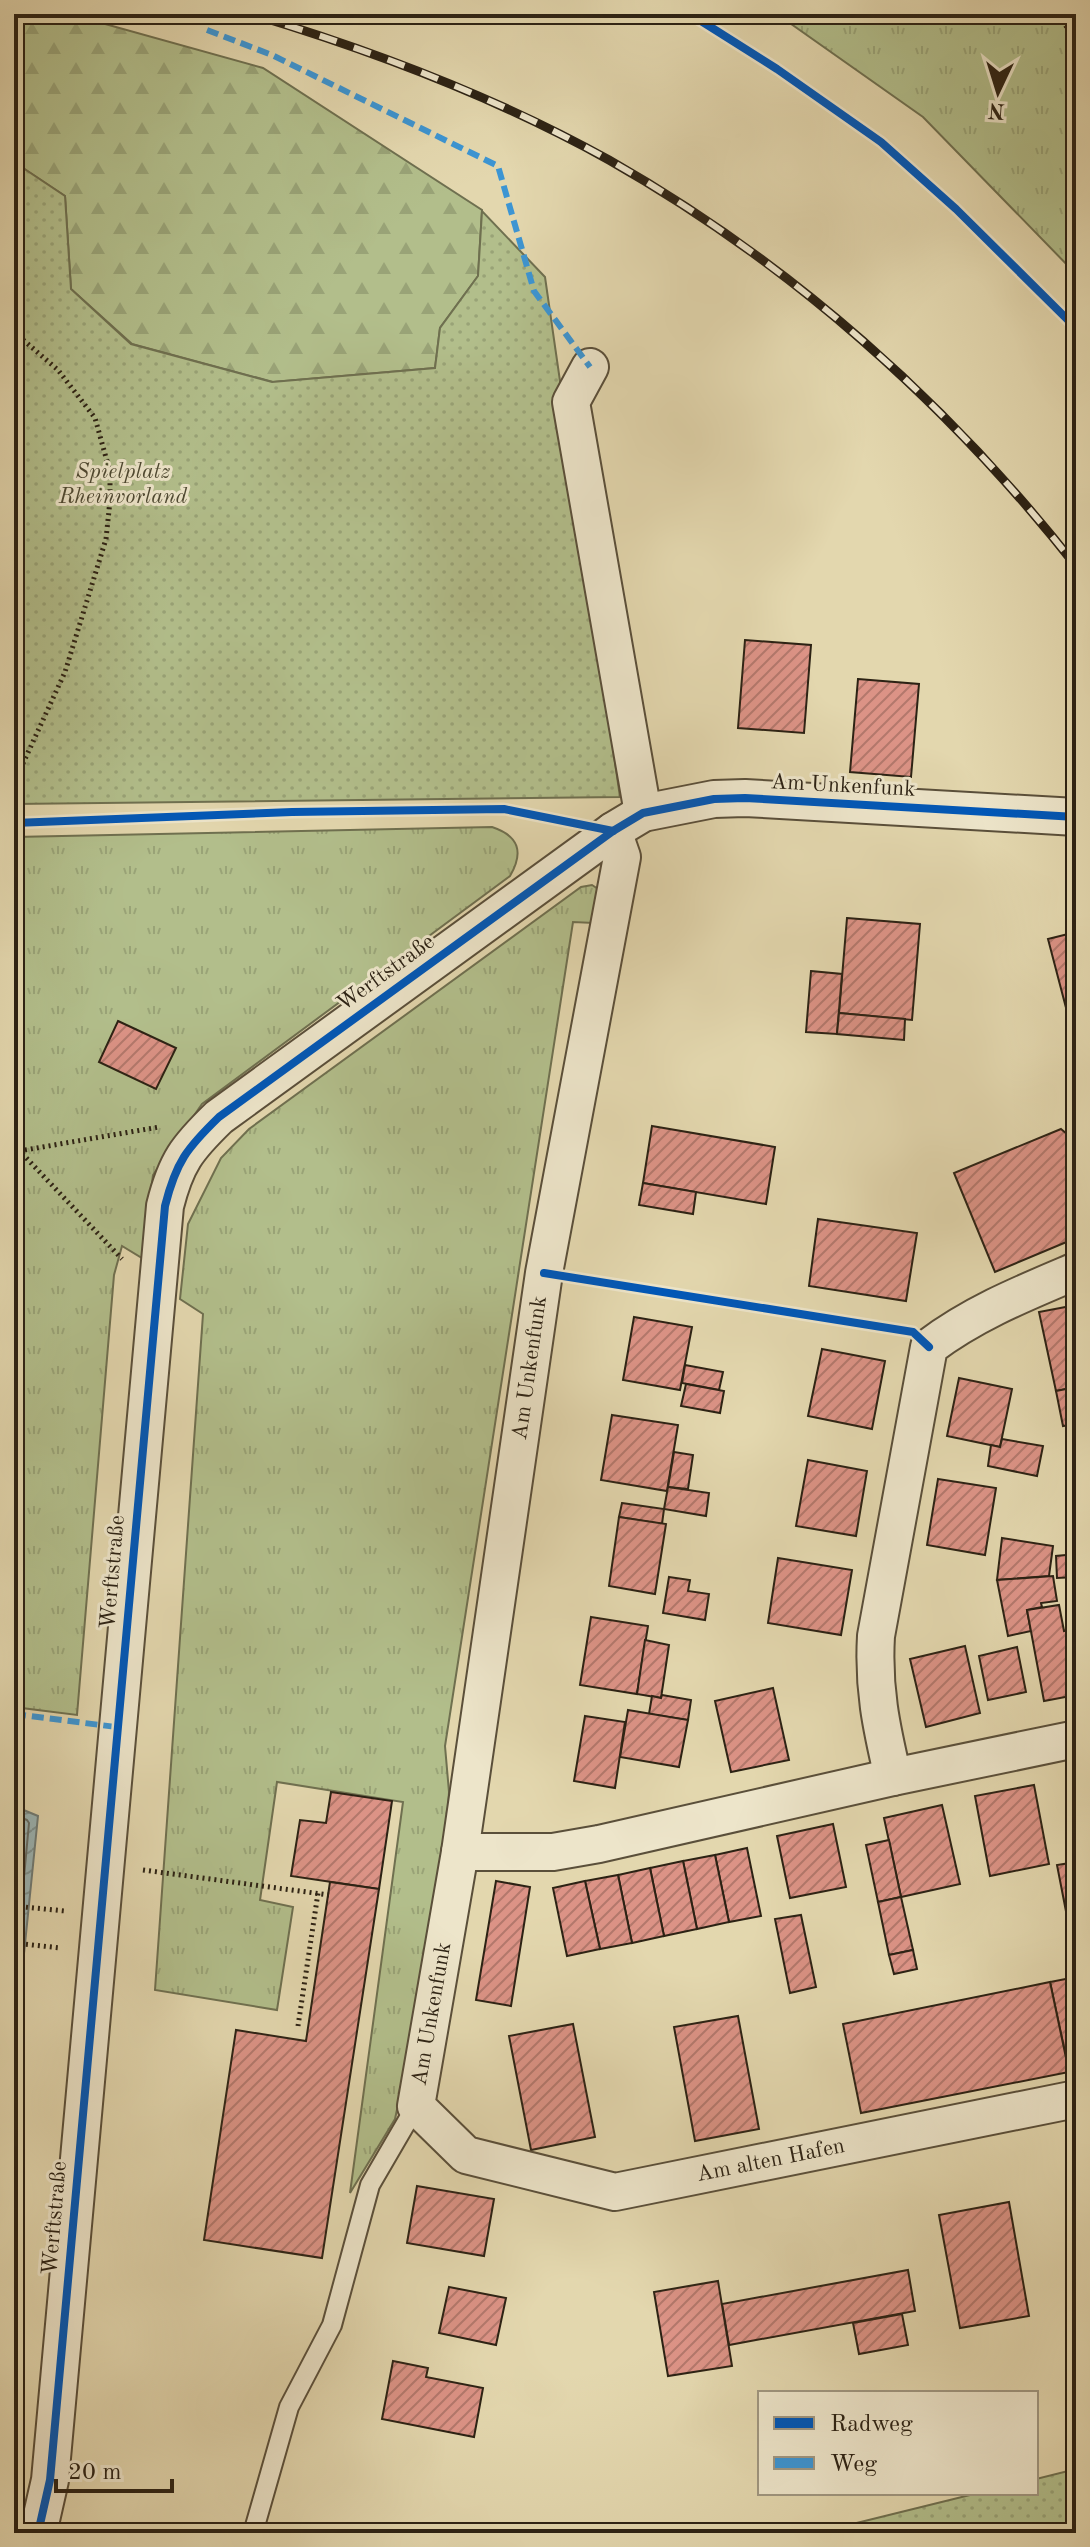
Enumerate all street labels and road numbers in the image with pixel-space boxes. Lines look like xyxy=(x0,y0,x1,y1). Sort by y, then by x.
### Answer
street label: Am Unkenfunk xyxy=(770,771,916,801)
street label: Werftstraße xyxy=(333,931,439,1015)
street label: Am Unkenfunk xyxy=(509,1295,551,1441)
street label: Werftstraße xyxy=(97,1514,129,1630)
street label: Am Unkenfunk xyxy=(409,1941,455,2087)
street label: Am alten Hafen xyxy=(695,2135,847,2186)
street label: Werftstraße xyxy=(39,2160,71,2276)

